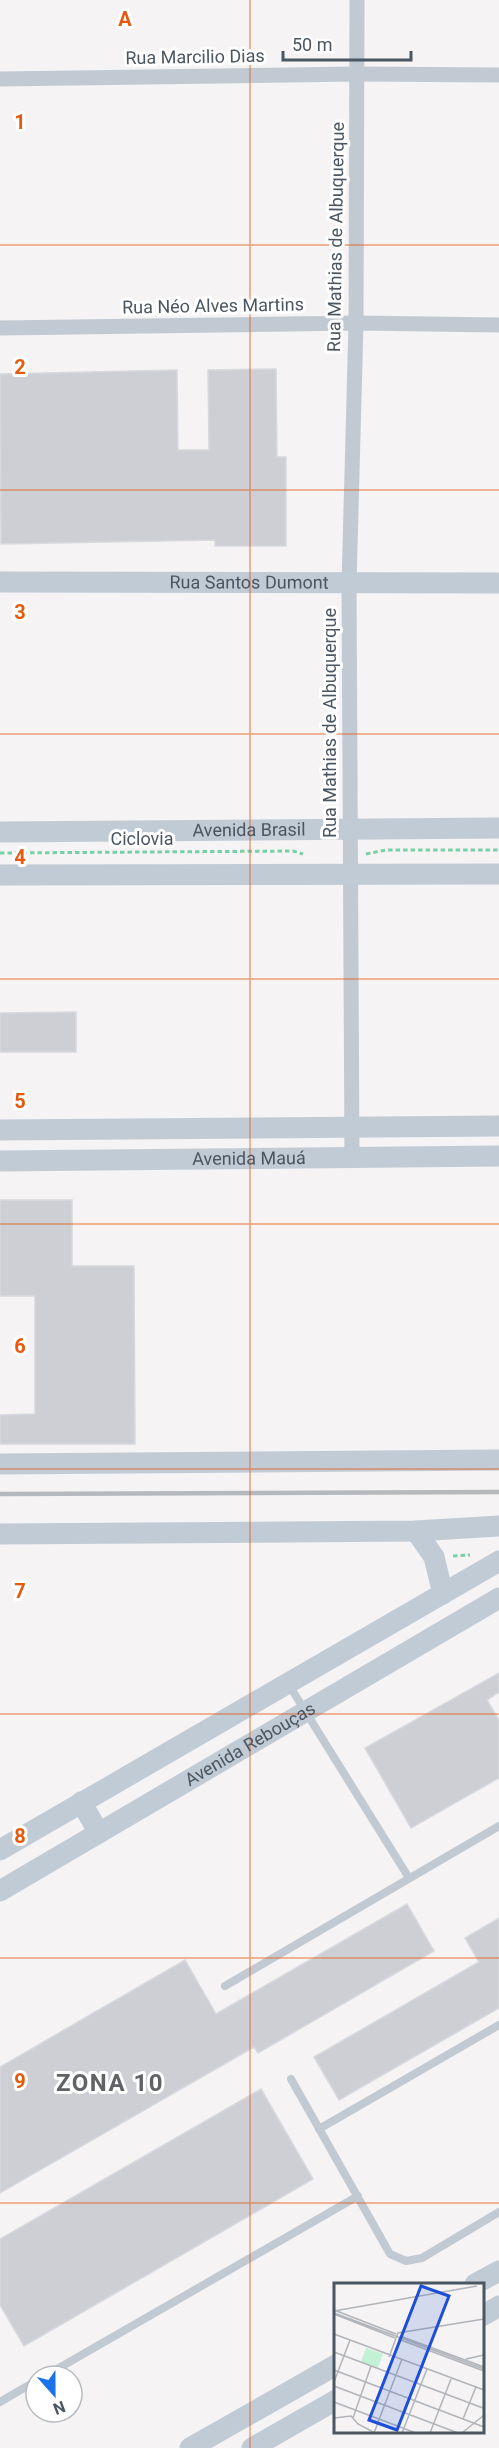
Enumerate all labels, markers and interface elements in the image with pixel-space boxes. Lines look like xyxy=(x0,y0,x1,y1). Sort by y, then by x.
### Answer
text: A xyxy=(118,7,132,31)
scale bar xyxy=(283,24,410,62)
text: 50 m xyxy=(292,34,332,55)
street label: Rua Marcilio Dias xyxy=(125,45,265,68)
text: 1 xyxy=(14,110,26,134)
street label: Rua Mathias de Albuquerque xyxy=(323,122,348,352)
street label: Rua Néo Alves Martins xyxy=(122,293,304,318)
text: 2 xyxy=(14,355,26,379)
street label: Rua Santos Dumont xyxy=(169,571,329,593)
text: 3 xyxy=(14,600,26,624)
street label: Rua Mathias de Albuquerque xyxy=(319,608,340,838)
street label: Avenida Brasil xyxy=(192,819,306,840)
street label: Ciclovia xyxy=(111,828,173,849)
text: 4 xyxy=(14,845,26,869)
text: 5 xyxy=(14,1089,26,1113)
street label: Avenida Mauá xyxy=(192,1147,306,1169)
text: 6 xyxy=(14,1334,26,1358)
text: 7 xyxy=(14,1579,26,1603)
street label: Avenida Rebouças xyxy=(181,1697,319,1790)
text: 8 xyxy=(14,1824,26,1848)
text: 9 xyxy=(14,2069,26,2093)
district label: ZONA 10 xyxy=(56,2069,164,2097)
inset map xyxy=(334,2283,484,2433)
north arrow xyxy=(24,2364,84,2424)
text: N xyxy=(51,2397,68,2418)

